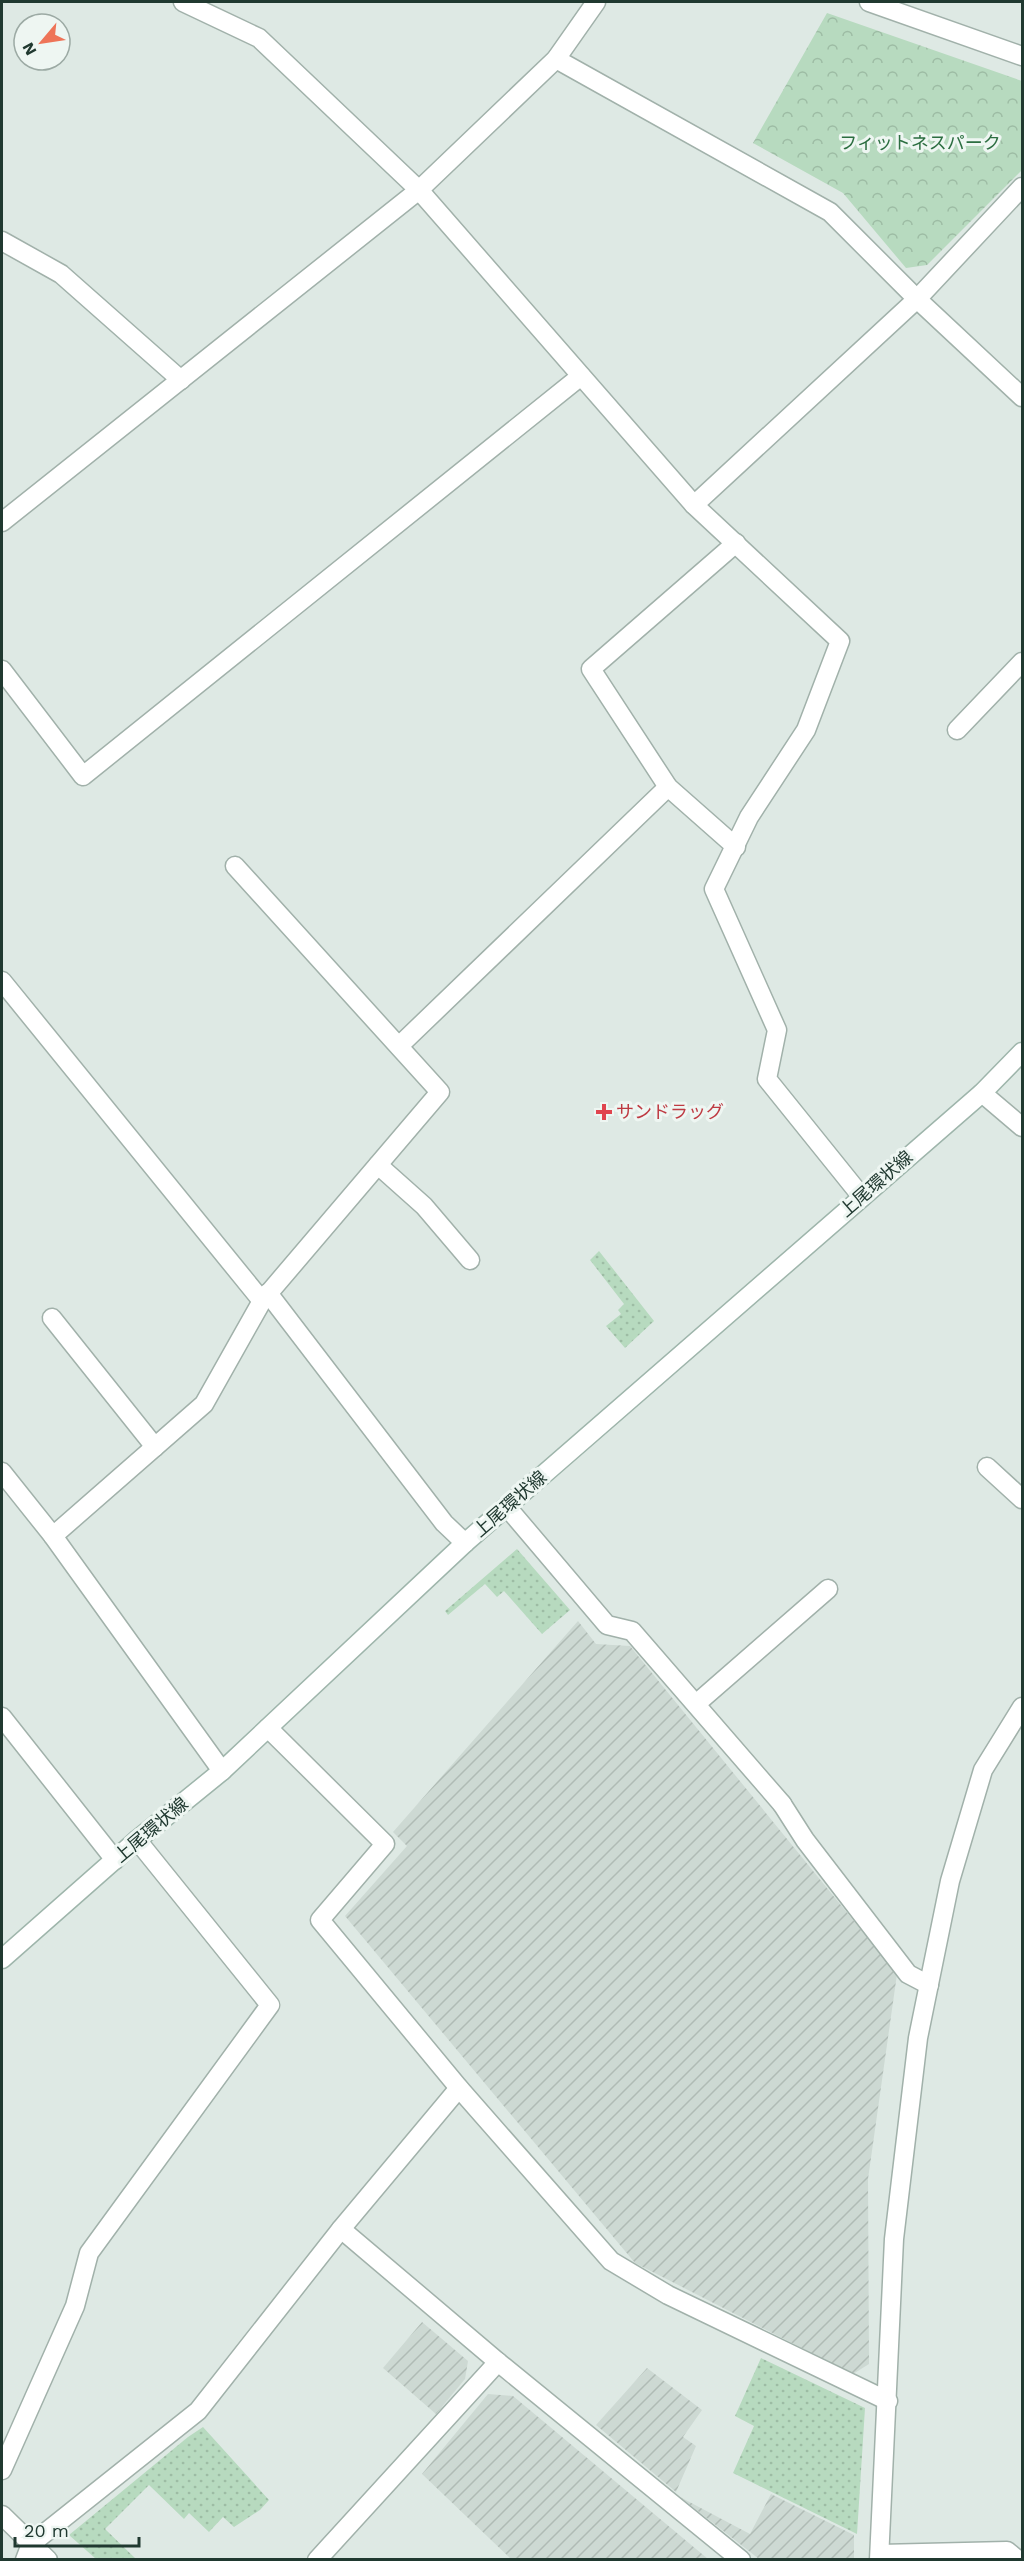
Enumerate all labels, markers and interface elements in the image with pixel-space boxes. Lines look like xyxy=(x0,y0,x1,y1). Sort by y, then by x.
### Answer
north arrow xyxy=(12,12,72,72)
text: N xyxy=(18,39,41,59)
park label: フィットネスパーク xyxy=(839,132,1001,153)
place label: サンドラッグ xyxy=(616,1101,724,1122)
marker: サンドラッグ xyxy=(597,1105,611,1119)
street label: 上尾環状線 xyxy=(835,1146,917,1221)
street label: 上尾環状線 xyxy=(469,1466,551,1541)
street label: 上尾環状線 xyxy=(109,1793,192,1867)
scale bar xyxy=(15,2510,140,2548)
text: 20 m xyxy=(24,2520,69,2541)

